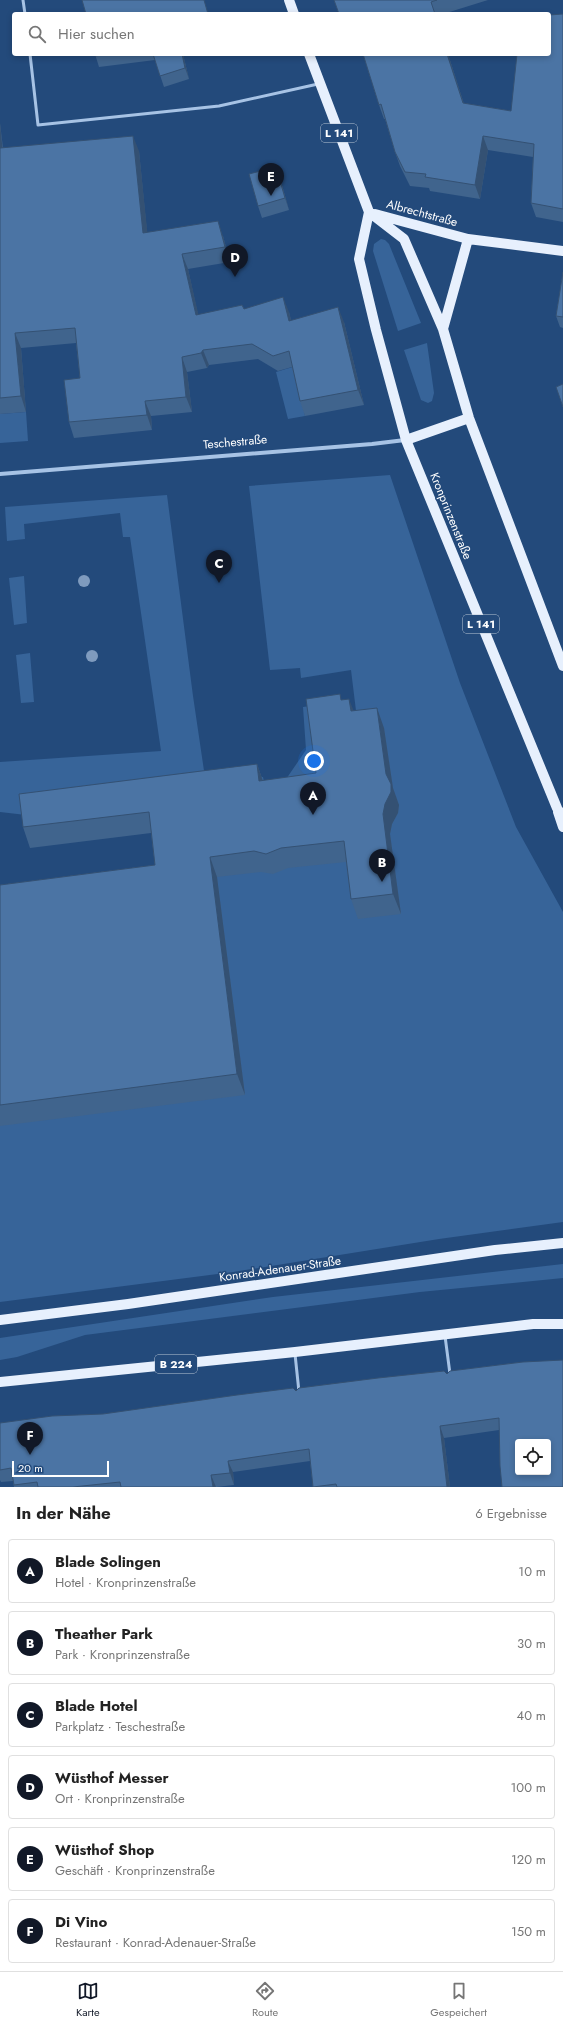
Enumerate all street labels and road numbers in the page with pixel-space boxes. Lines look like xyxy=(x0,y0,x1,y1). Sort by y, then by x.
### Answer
road number: L 141 xyxy=(321,124,357,142)
street label: Albrechtstraße xyxy=(384,195,460,231)
street label: Teschestraße xyxy=(202,430,268,454)
street label: Kronprinzenstraße xyxy=(425,470,477,562)
road number: L 141 xyxy=(463,615,499,633)
street label: Konrad-Adenauer-Straße xyxy=(218,1252,342,1286)
road number: B 224 xyxy=(155,1355,197,1373)

